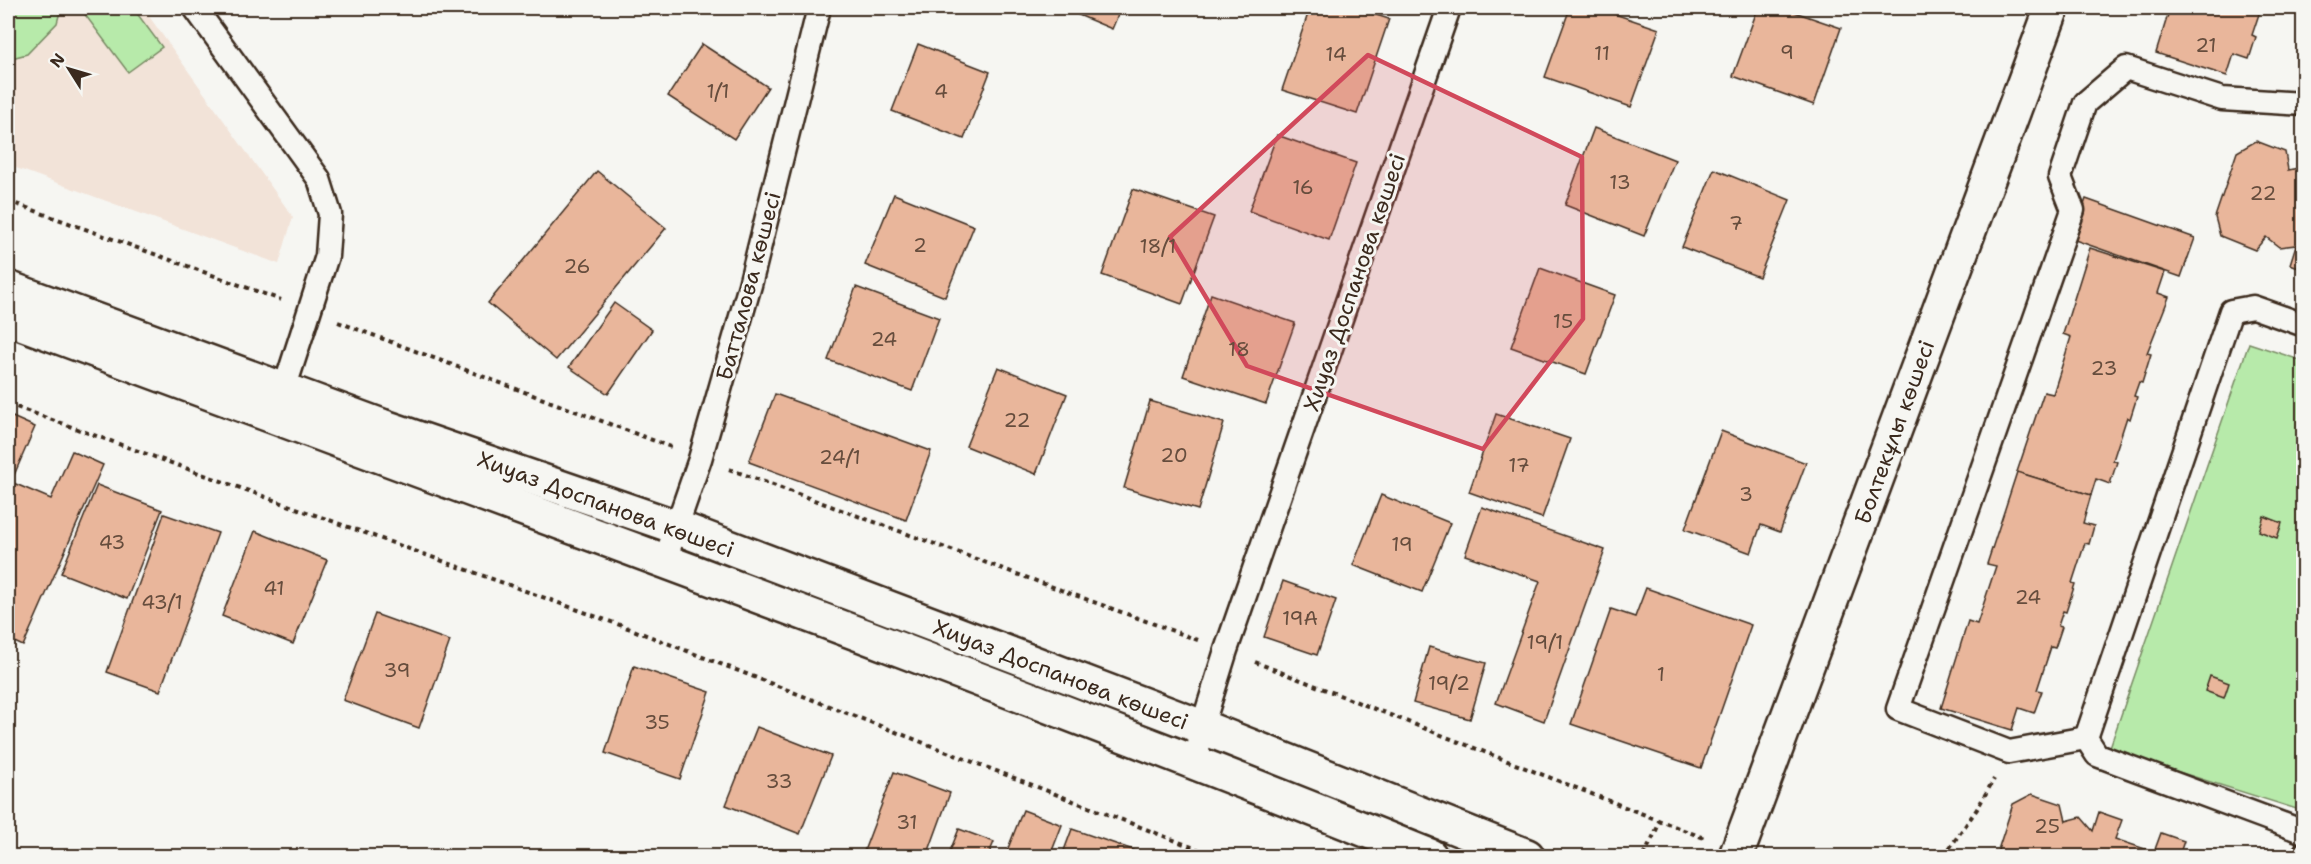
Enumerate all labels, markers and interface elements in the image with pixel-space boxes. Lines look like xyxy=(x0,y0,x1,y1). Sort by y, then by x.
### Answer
house number: 21 xyxy=(2195,32,2217,58)
north arrow xyxy=(39,39,99,99)
house number: 9 xyxy=(1780,39,1794,65)
house number: 11 xyxy=(1594,40,1610,66)
house number: 14 xyxy=(1325,41,1347,67)
text: N xyxy=(45,49,70,72)
house number: 1/1 xyxy=(706,78,730,104)
house number: 4 xyxy=(934,78,948,104)
street label: Хиуаз Доспанова көшесі xyxy=(1297,149,1412,415)
house number: 13 xyxy=(1609,169,1631,195)
house number: 16 xyxy=(1292,174,1314,200)
house number: 22 xyxy=(2250,180,2277,206)
street label: Батталова көшесі xyxy=(709,189,788,384)
house number: 7 xyxy=(1729,210,1743,236)
house number: 2 xyxy=(913,232,927,258)
house number: 18/1 xyxy=(1140,233,1176,259)
house number: 26 xyxy=(563,253,591,279)
house number: 15 xyxy=(1553,308,1573,334)
house number: 24 xyxy=(871,326,897,352)
house number: 18 xyxy=(1228,336,1250,362)
street label: Болтекұлы көшесі xyxy=(1848,336,1941,528)
house number: 23 xyxy=(2091,355,2117,381)
house number: 22 xyxy=(1004,407,1031,433)
house number: 20 xyxy=(1160,442,1188,468)
house number: 24/1 xyxy=(819,444,861,470)
street label: Хиуаз Доспанова көшесі xyxy=(474,445,738,564)
house number: 17 xyxy=(1508,452,1530,478)
house number: 3 xyxy=(1739,481,1753,507)
house number: 43 xyxy=(99,529,125,555)
house number: 19 xyxy=(1391,531,1413,557)
house number: 41 xyxy=(263,575,285,601)
house number: 24 xyxy=(2015,584,2041,610)
house number: 43/1 xyxy=(141,589,183,615)
house number: 19А xyxy=(1282,605,1318,631)
street label: Хиуаз Доспанова көшесі xyxy=(929,612,1192,737)
house number: 19/1 xyxy=(1527,629,1563,655)
house number: 39 xyxy=(384,657,410,683)
house number: 1 xyxy=(1657,661,1665,687)
house number: 19/2 xyxy=(1428,670,1470,696)
house number: 35 xyxy=(644,709,670,735)
house number: 33 xyxy=(766,768,792,794)
house number: 31 xyxy=(896,809,918,835)
house number: 25 xyxy=(2034,813,2060,839)

